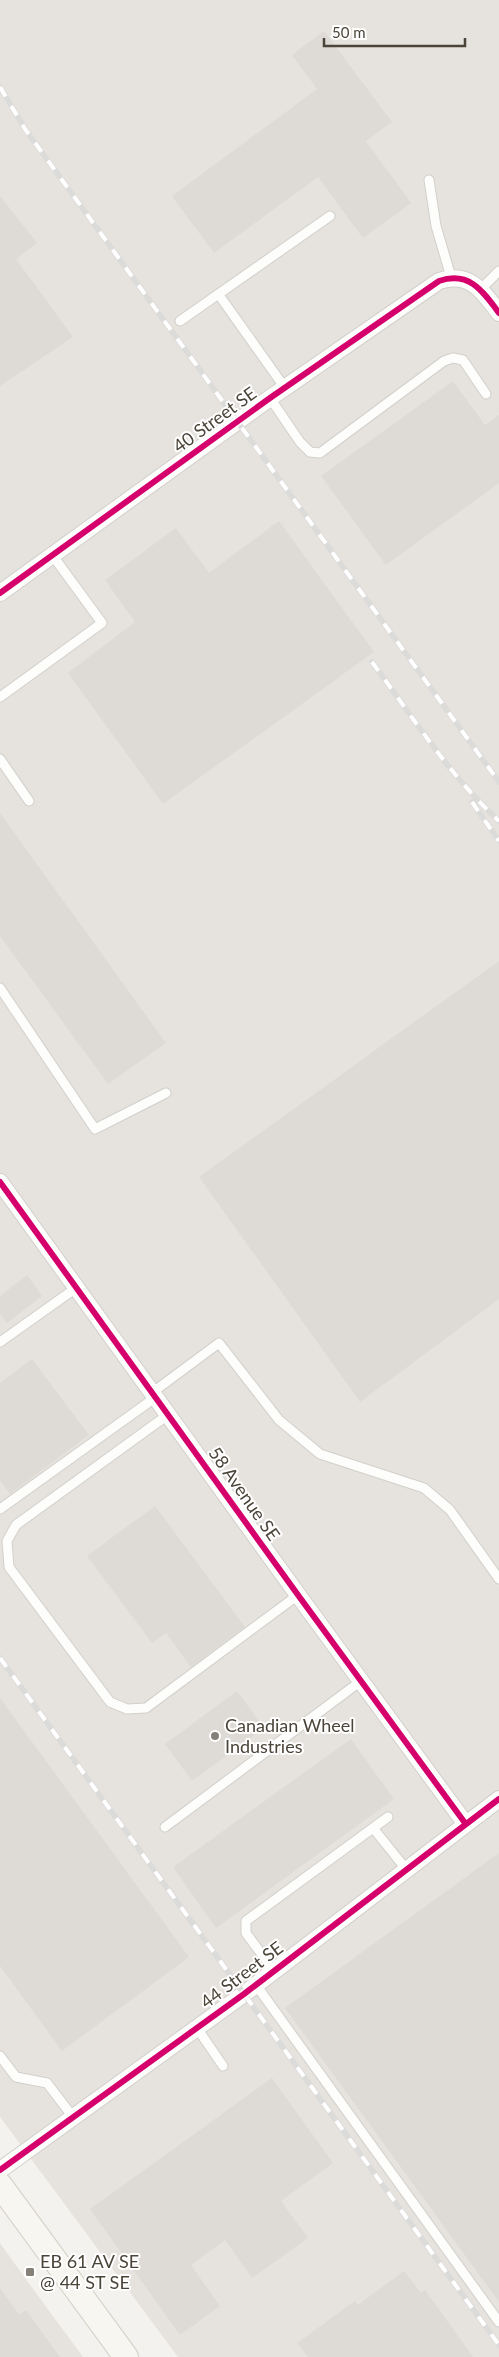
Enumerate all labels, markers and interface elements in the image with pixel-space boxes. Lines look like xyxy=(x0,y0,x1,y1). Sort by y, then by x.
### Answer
scale bar xyxy=(324,15,465,47)
text: 50 m xyxy=(332,23,366,41)
street label: 40 Street SE xyxy=(168,382,260,457)
street label: 58 Avenue SE xyxy=(204,1442,285,1544)
place label: Canadian Wheel Industries xyxy=(225,1714,355,1757)
marker: Canadian Wheel Industries xyxy=(209,1730,221,1742)
street label: 44 Street SE xyxy=(196,1936,287,2012)
place label: EB 61 AV SE @ 44 ST SE xyxy=(40,2250,139,2293)
marker: EB 61 AV SE @ 44 ST SE xyxy=(24,2266,36,2278)

